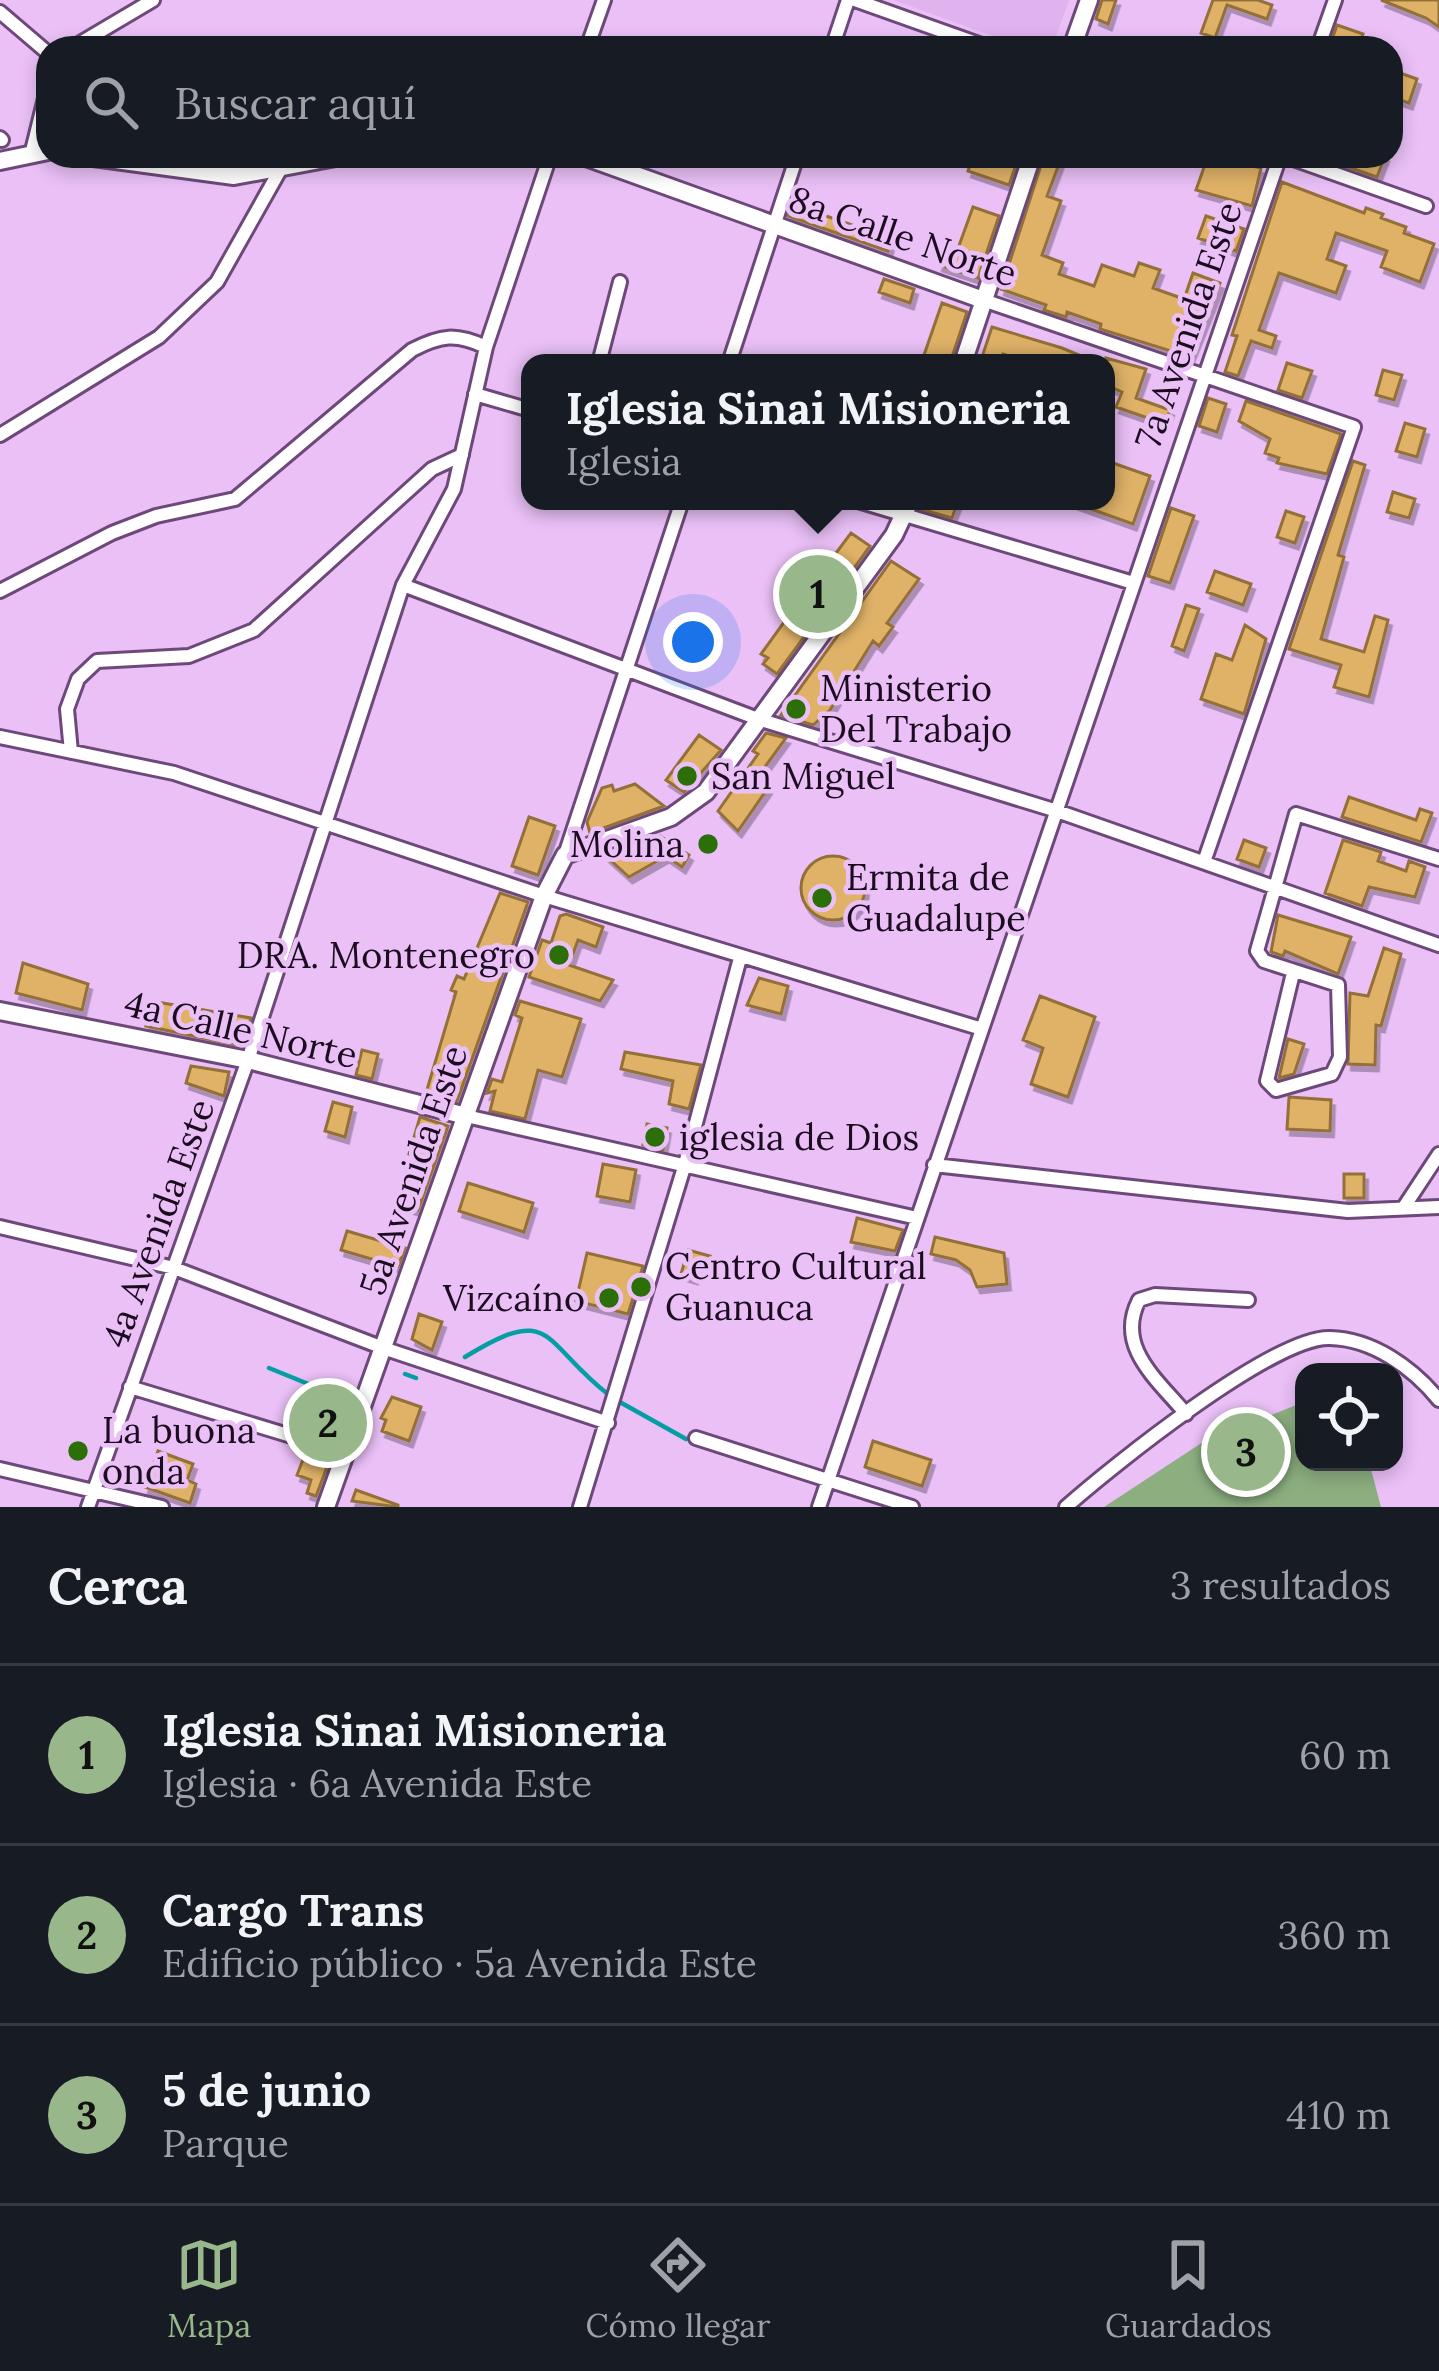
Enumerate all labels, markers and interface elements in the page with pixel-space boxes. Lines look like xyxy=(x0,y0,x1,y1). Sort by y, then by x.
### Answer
search box xyxy=(36,36,1403,168)
icon: search xyxy=(78,69,144,135)
text: Buscar aquí xyxy=(174,74,416,131)
street label: 8a Calle Norte xyxy=(783,176,1023,296)
street label: 7a Avenida Este xyxy=(1124,196,1252,454)
popup xyxy=(521,354,1115,510)
text: Iglesia Sinai Misioneria xyxy=(566,379,1070,436)
text: Iglesia xyxy=(566,436,682,486)
pin: 1 xyxy=(779,549,857,639)
your location xyxy=(663,612,723,672)
place label: Ministerio Del Trabajo xyxy=(820,665,1012,752)
marker: Ministerio Del Trabajo xyxy=(783,696,809,722)
place label: San Miguel xyxy=(711,753,895,799)
marker: San Miguel xyxy=(674,763,700,789)
place label: Molina xyxy=(570,821,684,867)
marker: Molina xyxy=(695,831,721,857)
place label: Ermita de Guadalupe xyxy=(846,854,1026,941)
marker: Ermita de Guadalupe xyxy=(809,885,835,911)
place label: DRA. Montenegro xyxy=(237,932,535,978)
marker: DRA. Montenegro xyxy=(546,942,572,968)
street label: 4a Calle Norte xyxy=(120,980,362,1078)
street label: 5a Avenida Este xyxy=(349,1039,477,1301)
street label: 4a Avenida Este xyxy=(92,1093,224,1353)
place label: iglesia de Dios xyxy=(679,1114,919,1160)
marker: iglesia de Dios xyxy=(642,1124,668,1150)
place label: Centro Cultural Guanuca xyxy=(665,1243,927,1330)
marker: Centro Cultural Guanuca xyxy=(628,1274,654,1300)
place label: Vizcaíno xyxy=(442,1275,585,1321)
marker: Vizcaíno xyxy=(596,1285,622,1311)
map controls xyxy=(1295,1363,1403,1471)
button: locate xyxy=(1295,1363,1403,1471)
pin: 2 xyxy=(289,1378,367,1468)
place label: La buona onda xyxy=(102,1407,256,1494)
pin: 3 xyxy=(1207,1407,1285,1497)
marker: La buona onda xyxy=(65,1438,91,1464)
text: Cerca xyxy=(48,1553,188,1618)
text: 3 resultados xyxy=(1170,1560,1391,1610)
text: Iglesia Sinai Misioneria xyxy=(162,1701,667,1758)
text: 1 xyxy=(79,1730,95,1780)
text: 60 m xyxy=(1299,1730,1391,1780)
text: Iglesia · 6a Avenida Este xyxy=(162,1758,592,1808)
text: Cargo Trans xyxy=(162,1881,424,1938)
text: 2 xyxy=(77,1910,97,1960)
text: 360 m xyxy=(1277,1910,1391,1960)
text: Edificio público · 5a Avenida Este xyxy=(162,1938,757,1988)
text: 5 de junio xyxy=(162,2061,371,2118)
text: 3 xyxy=(76,2090,98,2140)
text: 410 m xyxy=(1286,2090,1391,2140)
text: Parque xyxy=(162,2118,289,2168)
tab: Mapa xyxy=(167,2232,251,2346)
tab: Cómo llegar xyxy=(585,2232,771,2346)
tab: Guardados xyxy=(1105,2232,1272,2346)

